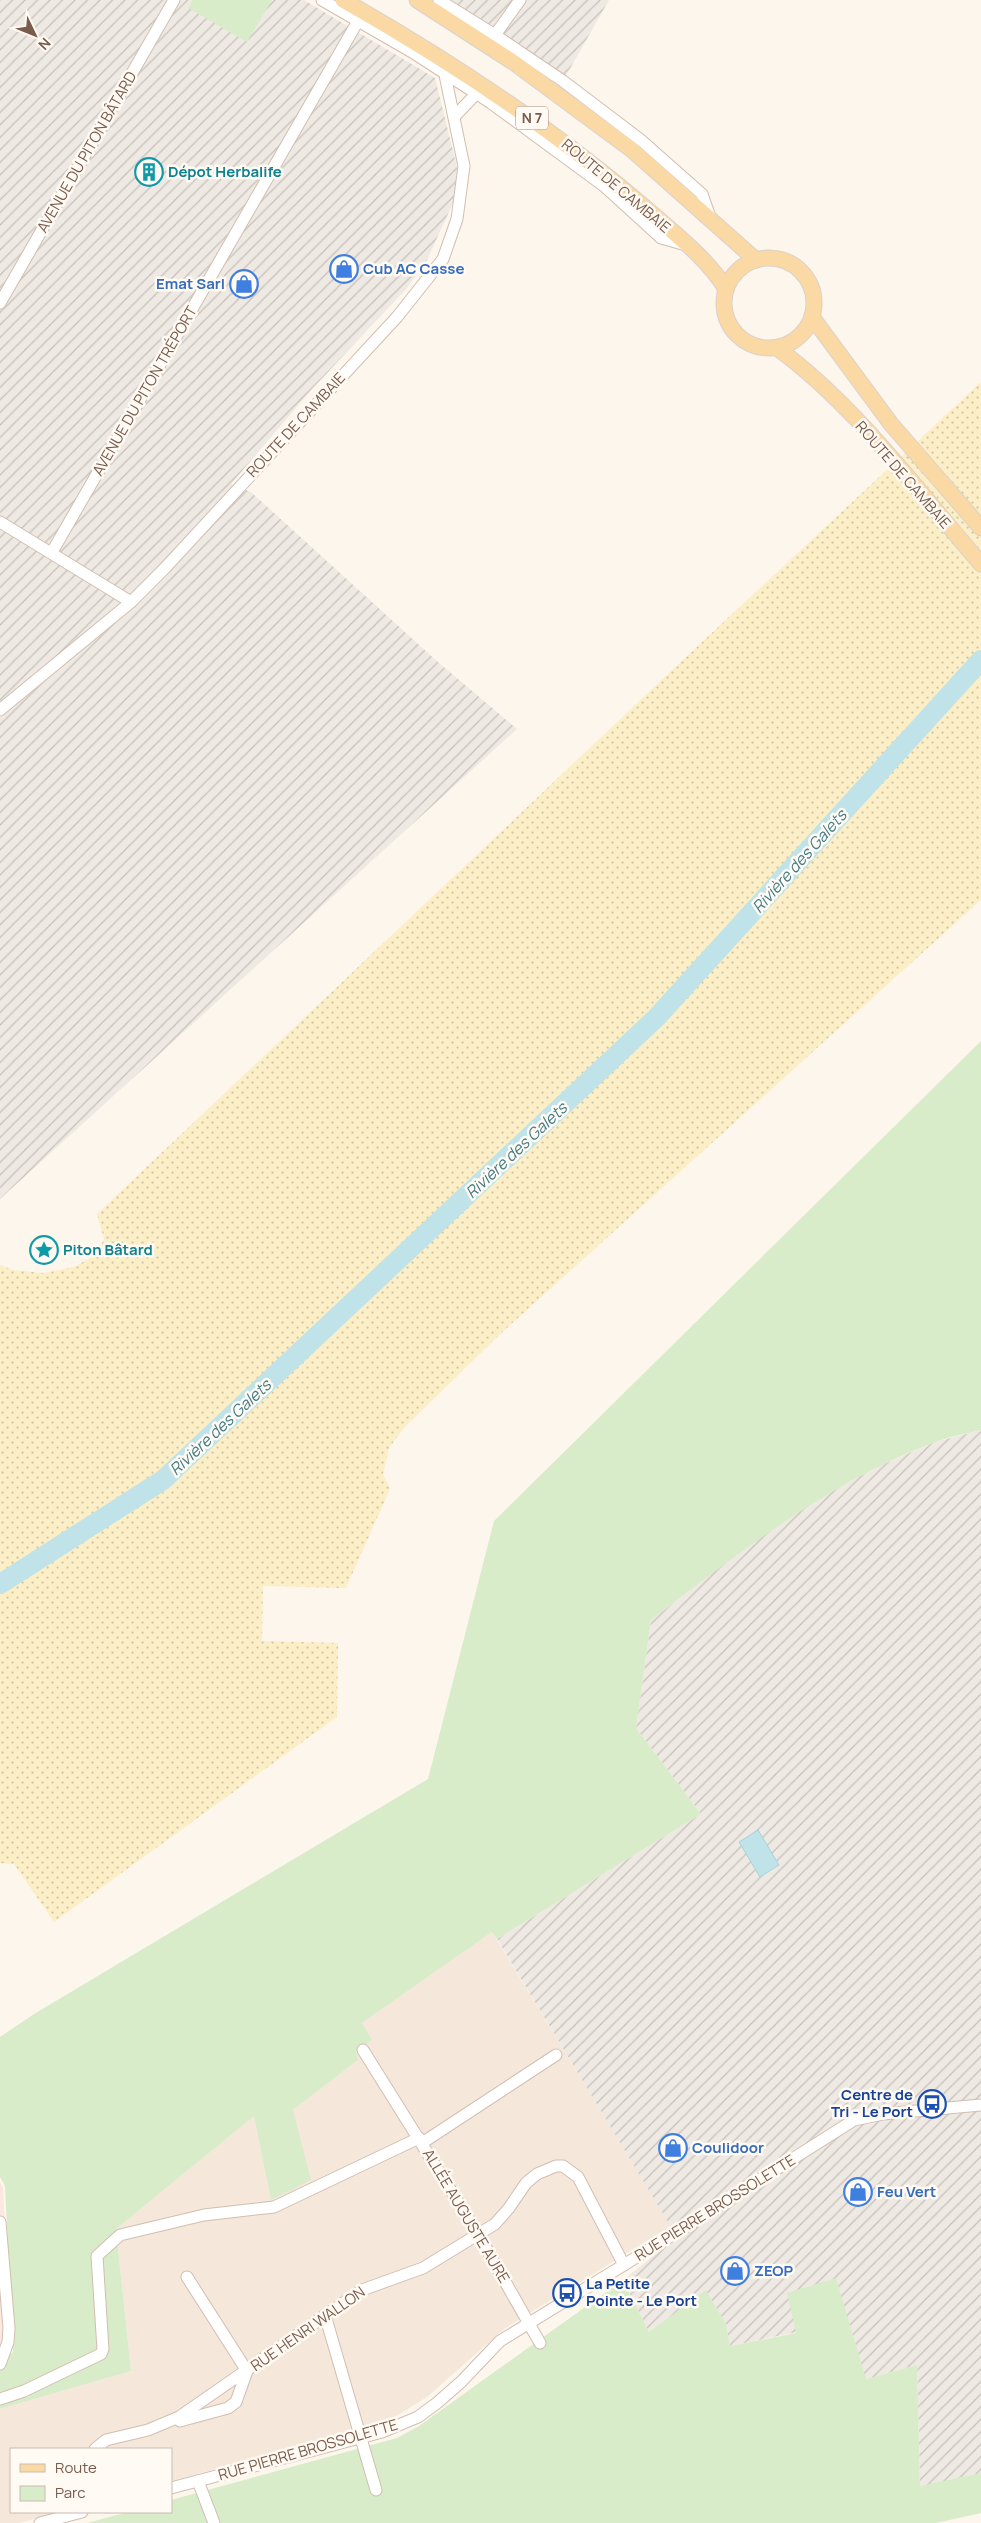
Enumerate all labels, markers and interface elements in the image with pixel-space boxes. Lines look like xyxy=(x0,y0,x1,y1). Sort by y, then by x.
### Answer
north arrow xyxy=(10,10,60,60)
text: N xyxy=(34,34,55,54)
street label: AVENUE DU PITON BÂTARD xyxy=(32,67,141,236)
road number: N 7 xyxy=(516,106,548,130)
street label: ROUTE DE CAMBAIE xyxy=(557,134,675,237)
building icon: Dépot Herbalife xyxy=(134,157,164,187)
place label: Dépot Herbalife xyxy=(168,161,282,182)
shop icon: Cub AC Casse xyxy=(329,254,359,284)
place label: Cub AC Casse xyxy=(363,258,465,279)
shop icon: Emat Sarl xyxy=(229,269,259,299)
place label: Emat Sarl xyxy=(156,273,225,294)
street label: AVENUE DU PITON TRÉPORT xyxy=(87,302,202,480)
street label: ROUTE DE CAMBAIE xyxy=(241,368,350,482)
street label: ROUTE DE CAMBAIE xyxy=(851,416,956,533)
water label: Rivière des Galets xyxy=(747,804,852,917)
water label: Rivière des Galets xyxy=(460,1096,573,1203)
place icon: Piton Bâtard xyxy=(29,1235,59,1265)
place label: Piton Bâtard xyxy=(63,1239,153,1260)
water label: Rivière des Galets xyxy=(164,1373,277,1480)
place label: Centre de Tri - Le Port xyxy=(831,2084,913,2122)
bus stop icon: Centre de Tri - Le Port xyxy=(917,2089,947,2119)
shop icon: Coulidoor xyxy=(658,2133,688,2163)
place label: Coulidoor xyxy=(692,2137,764,2158)
street label: ALLÉE AUGUSTE AURE xyxy=(418,2145,515,2287)
street label: RUE PIERRE BROSSOLETTE xyxy=(630,2149,799,2266)
shop icon: Feu Vert xyxy=(843,2177,873,2207)
place label: Feu Vert xyxy=(877,2181,936,2202)
shop icon: ZEOP xyxy=(720,2256,750,2286)
place label: ZEOP xyxy=(754,2260,794,2281)
place label: La Petite Pointe - Le Port xyxy=(586,2273,697,2311)
bus stop icon: La Petite Pointe - Le Port xyxy=(552,2278,582,2308)
street label: RUE HENRI WALLON xyxy=(246,2281,369,2376)
street label: RUE PIERRE BROSSOLETTE xyxy=(216,2414,400,2485)
legend xyxy=(10,2448,172,2513)
text: Route xyxy=(55,2457,97,2478)
text: Parc xyxy=(55,2482,86,2503)

